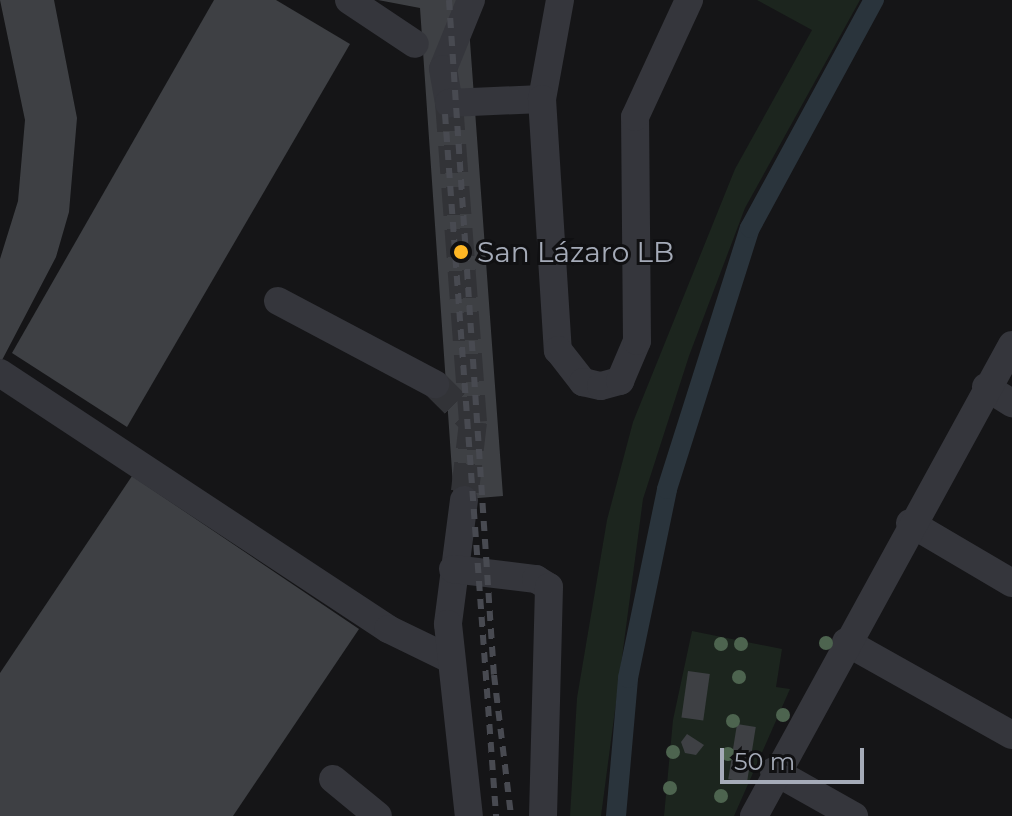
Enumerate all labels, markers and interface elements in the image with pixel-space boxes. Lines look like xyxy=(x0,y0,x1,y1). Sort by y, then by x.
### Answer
place label: San Lázaro LB xyxy=(477,235,674,269)
marker: San Lázaro LB xyxy=(452,243,470,261)
scale bar xyxy=(724,732,868,782)
text: 50 m xyxy=(734,747,795,776)

